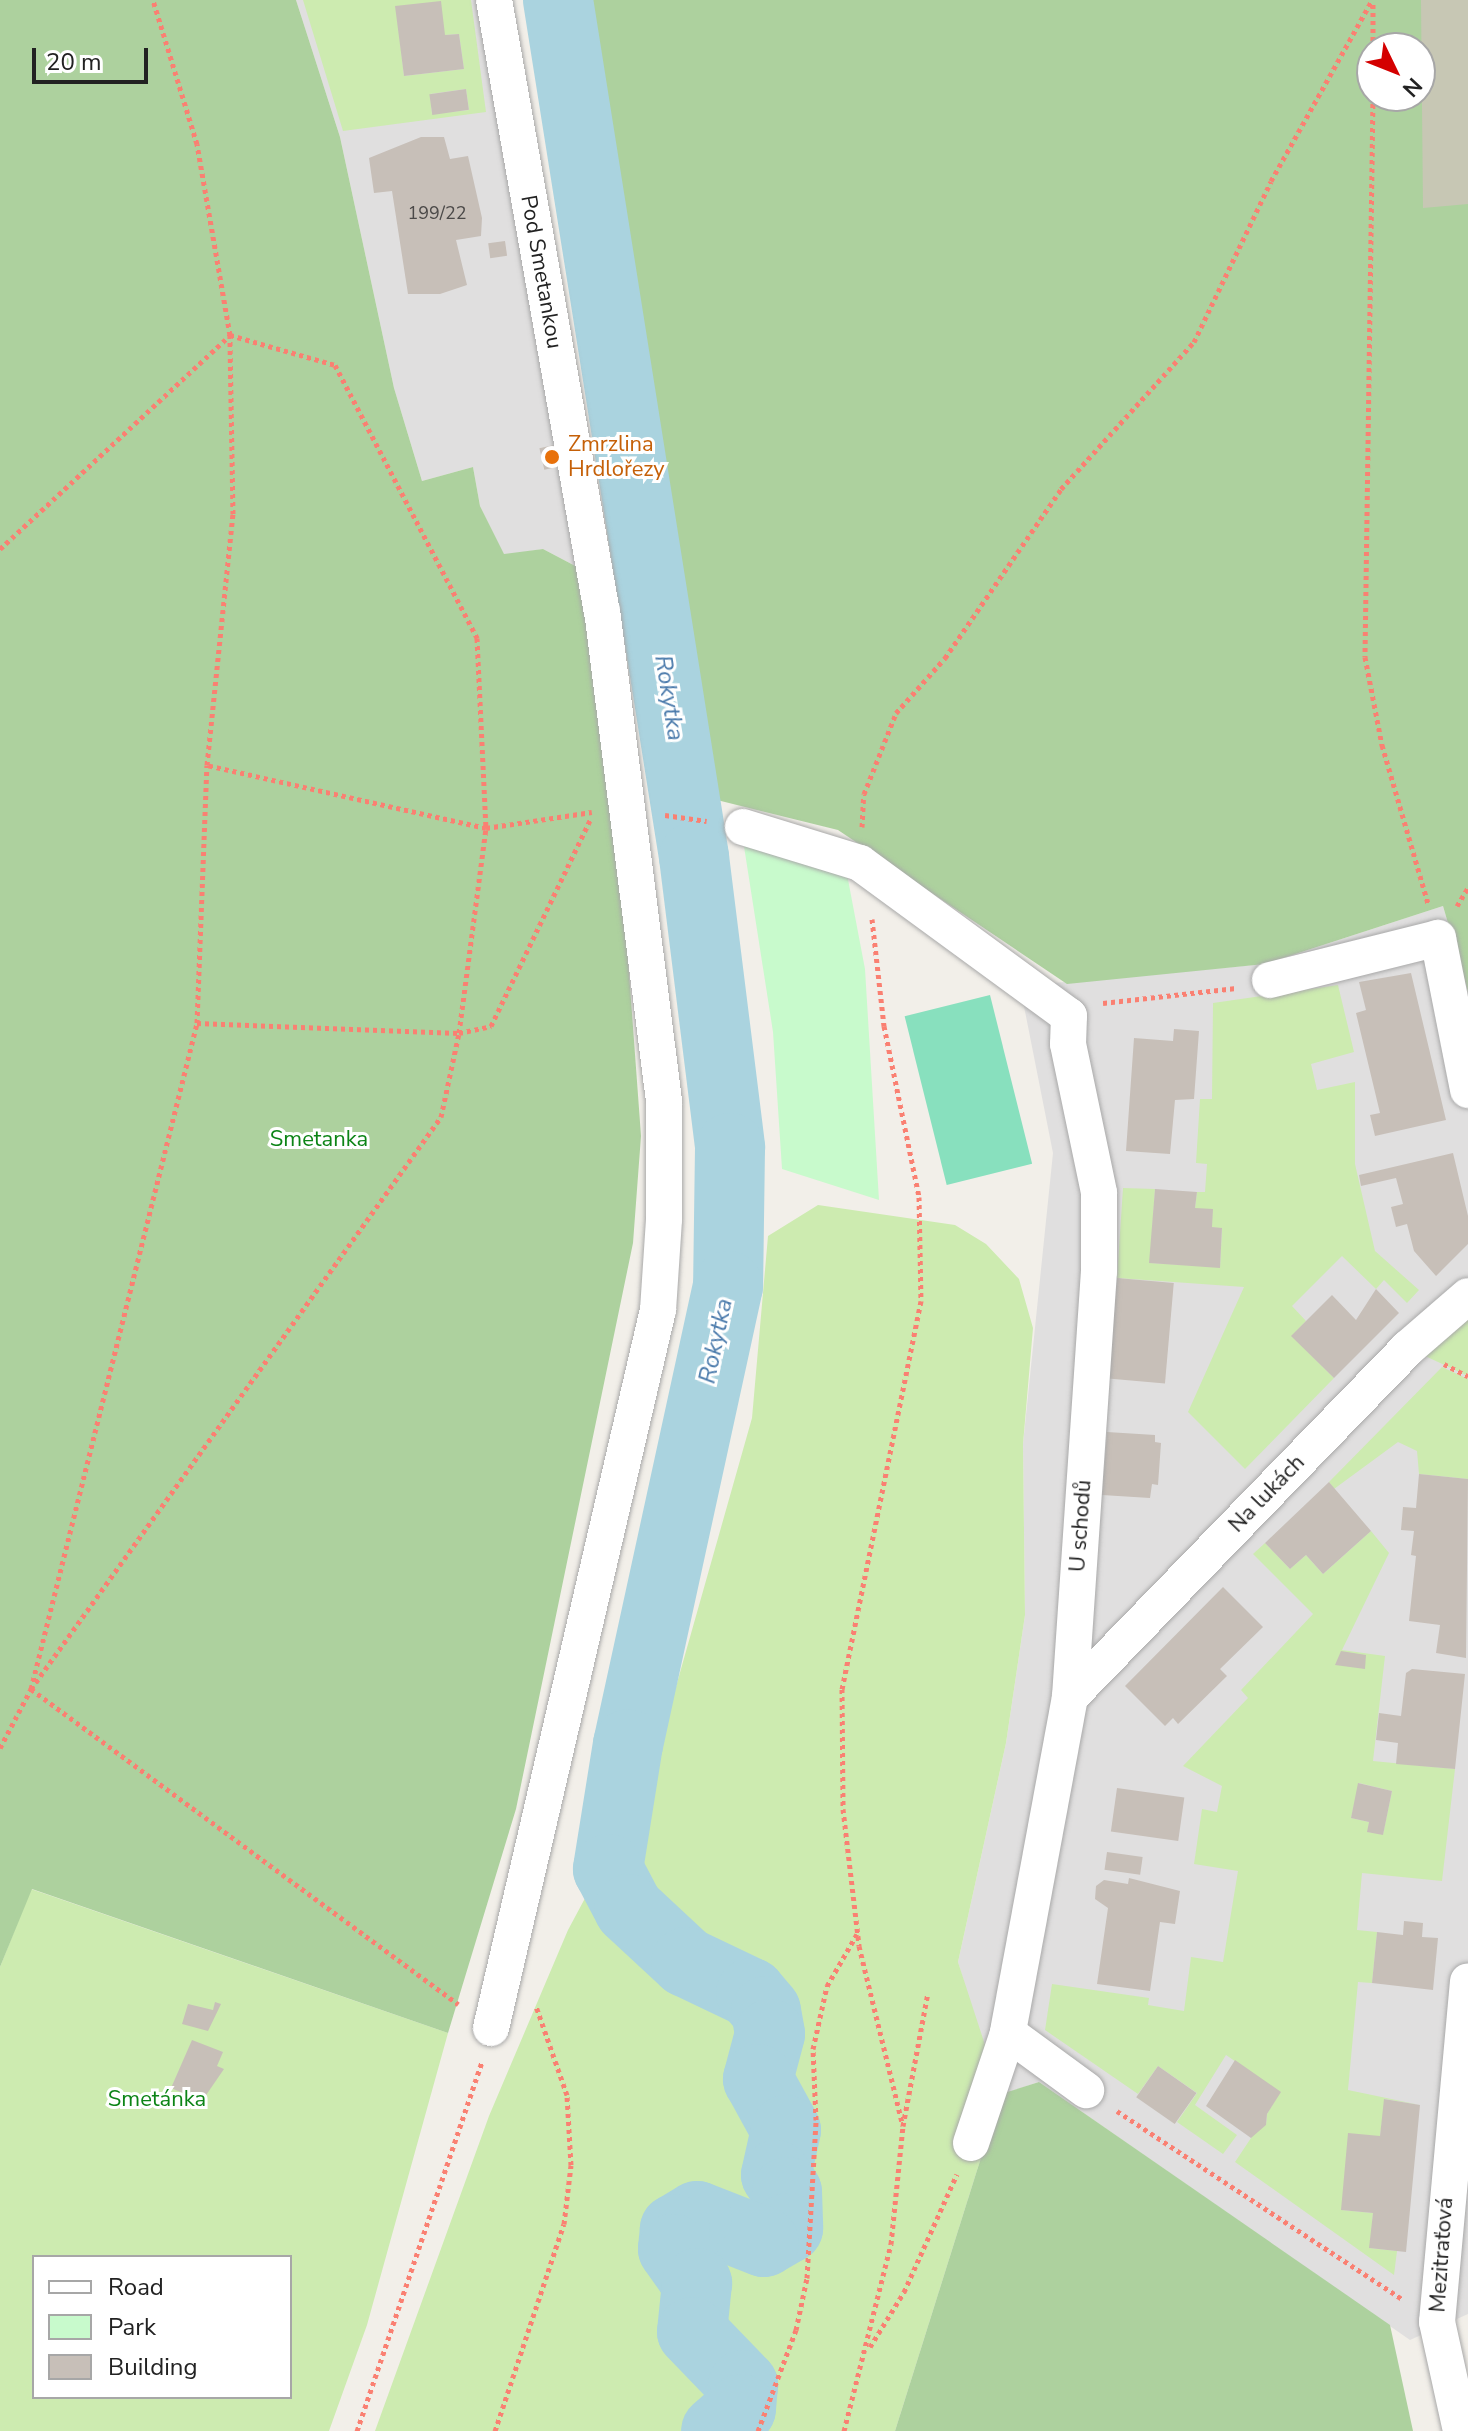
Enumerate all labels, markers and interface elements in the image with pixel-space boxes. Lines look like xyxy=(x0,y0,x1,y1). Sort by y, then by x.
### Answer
scale bar xyxy=(36,32,152,82)
north arrow xyxy=(1356,32,1436,112)
text: 20 m xyxy=(46,46,102,78)
text: N xyxy=(1396,71,1429,103)
street label: Pod Smetankou xyxy=(515,193,567,351)
house number: 199/22 xyxy=(407,202,467,224)
place label: Zmrzlina Hrdlořezy xyxy=(568,431,665,482)
marker: Zmrzlina Hrdlořezy xyxy=(543,448,561,466)
water label: Rokytka xyxy=(648,653,690,743)
park label: Smetanka xyxy=(270,1127,368,1153)
water label: Rokytka xyxy=(693,1296,739,1386)
street label: Na lukách xyxy=(1224,1450,1310,1538)
street label: U schodů xyxy=(1065,1479,1097,1573)
park label: Smetánka xyxy=(108,2087,206,2113)
street label: Mezitraťová xyxy=(1425,2197,1459,2313)
legend xyxy=(32,2255,292,2399)
text: Road xyxy=(108,2271,164,2303)
text: Park xyxy=(108,2311,156,2343)
text: Building xyxy=(108,2351,198,2383)

